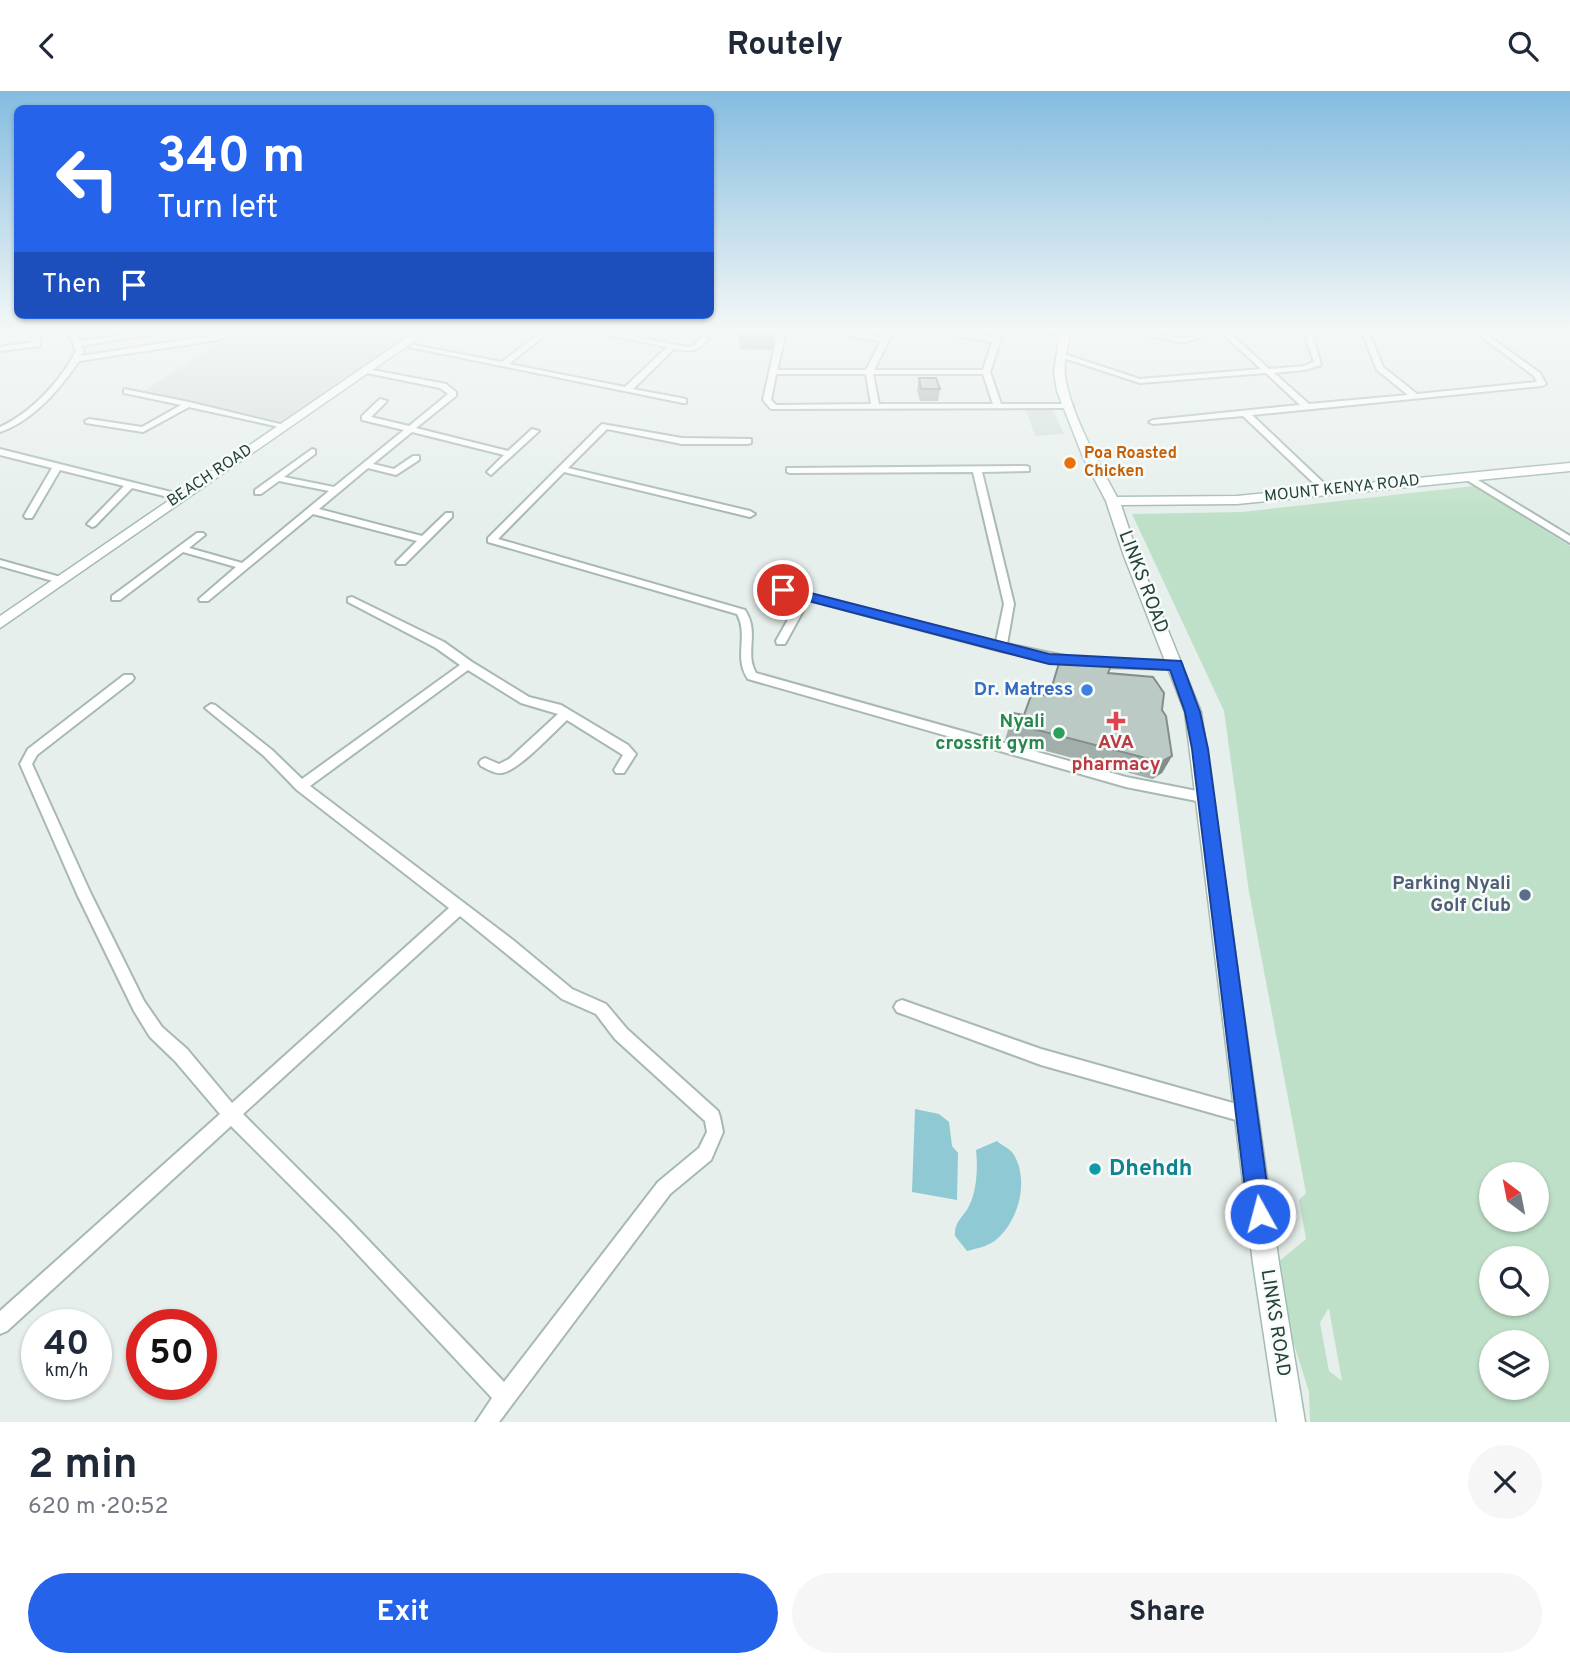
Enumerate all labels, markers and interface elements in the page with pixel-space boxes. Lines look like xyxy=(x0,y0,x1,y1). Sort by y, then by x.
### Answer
text: Routely xyxy=(727,26,843,66)
icon: back xyxy=(28,27,66,65)
icon: search xyxy=(1504,27,1542,65)
text: 340 m xyxy=(157,128,305,190)
icon: left xyxy=(42,133,133,224)
text: Turn left xyxy=(157,189,278,229)
icon: arrive xyxy=(115,266,153,304)
text: Then xyxy=(42,269,101,302)
street label: BEACH ROAD xyxy=(164,440,256,512)
place label: Poa Roasted Chicken xyxy=(1084,444,1177,482)
marker: Poa Roasted Chicken xyxy=(1062,455,1078,471)
street label: MOUNT KENYA ROAD xyxy=(1263,471,1421,507)
street label: LINKS ROAD xyxy=(1112,527,1174,637)
pin xyxy=(753,560,813,620)
icon: arrive xyxy=(764,571,802,609)
place label: Dr. Matress xyxy=(974,678,1073,702)
marker: Dr. Matress xyxy=(1079,682,1095,698)
place label: Nyali crossfit gym xyxy=(935,710,1045,756)
marker: AVA pharmacy xyxy=(1108,713,1124,729)
marker: Nyali crossfit gym xyxy=(1051,725,1067,741)
place label: AVA pharmacy xyxy=(1072,731,1161,777)
place label: Parking Nyali Golf Club xyxy=(1392,872,1511,918)
marker: Parking Nyali Golf Club xyxy=(1517,887,1533,903)
place label: Dhehdh xyxy=(1109,1155,1192,1184)
marker: Dhehdh xyxy=(1087,1161,1103,1177)
north arrow xyxy=(1479,1162,1549,1232)
map controls xyxy=(1479,1162,1549,1400)
position arrow xyxy=(1223,1177,1297,1251)
button: search xyxy=(1479,1246,1549,1316)
street label: LINKS ROAD xyxy=(1255,1268,1295,1378)
speed limit sign: 50 xyxy=(126,1309,217,1400)
text: 40 xyxy=(44,1323,89,1367)
button: layers xyxy=(1479,1330,1549,1400)
text: km/h xyxy=(45,1360,88,1383)
text: 2 min xyxy=(28,1440,138,1493)
button: close xyxy=(1468,1445,1542,1519)
text: 620 m · 20:52 xyxy=(28,1493,169,1522)
button: Exit xyxy=(28,1573,778,1653)
button: Share xyxy=(792,1573,1542,1653)

